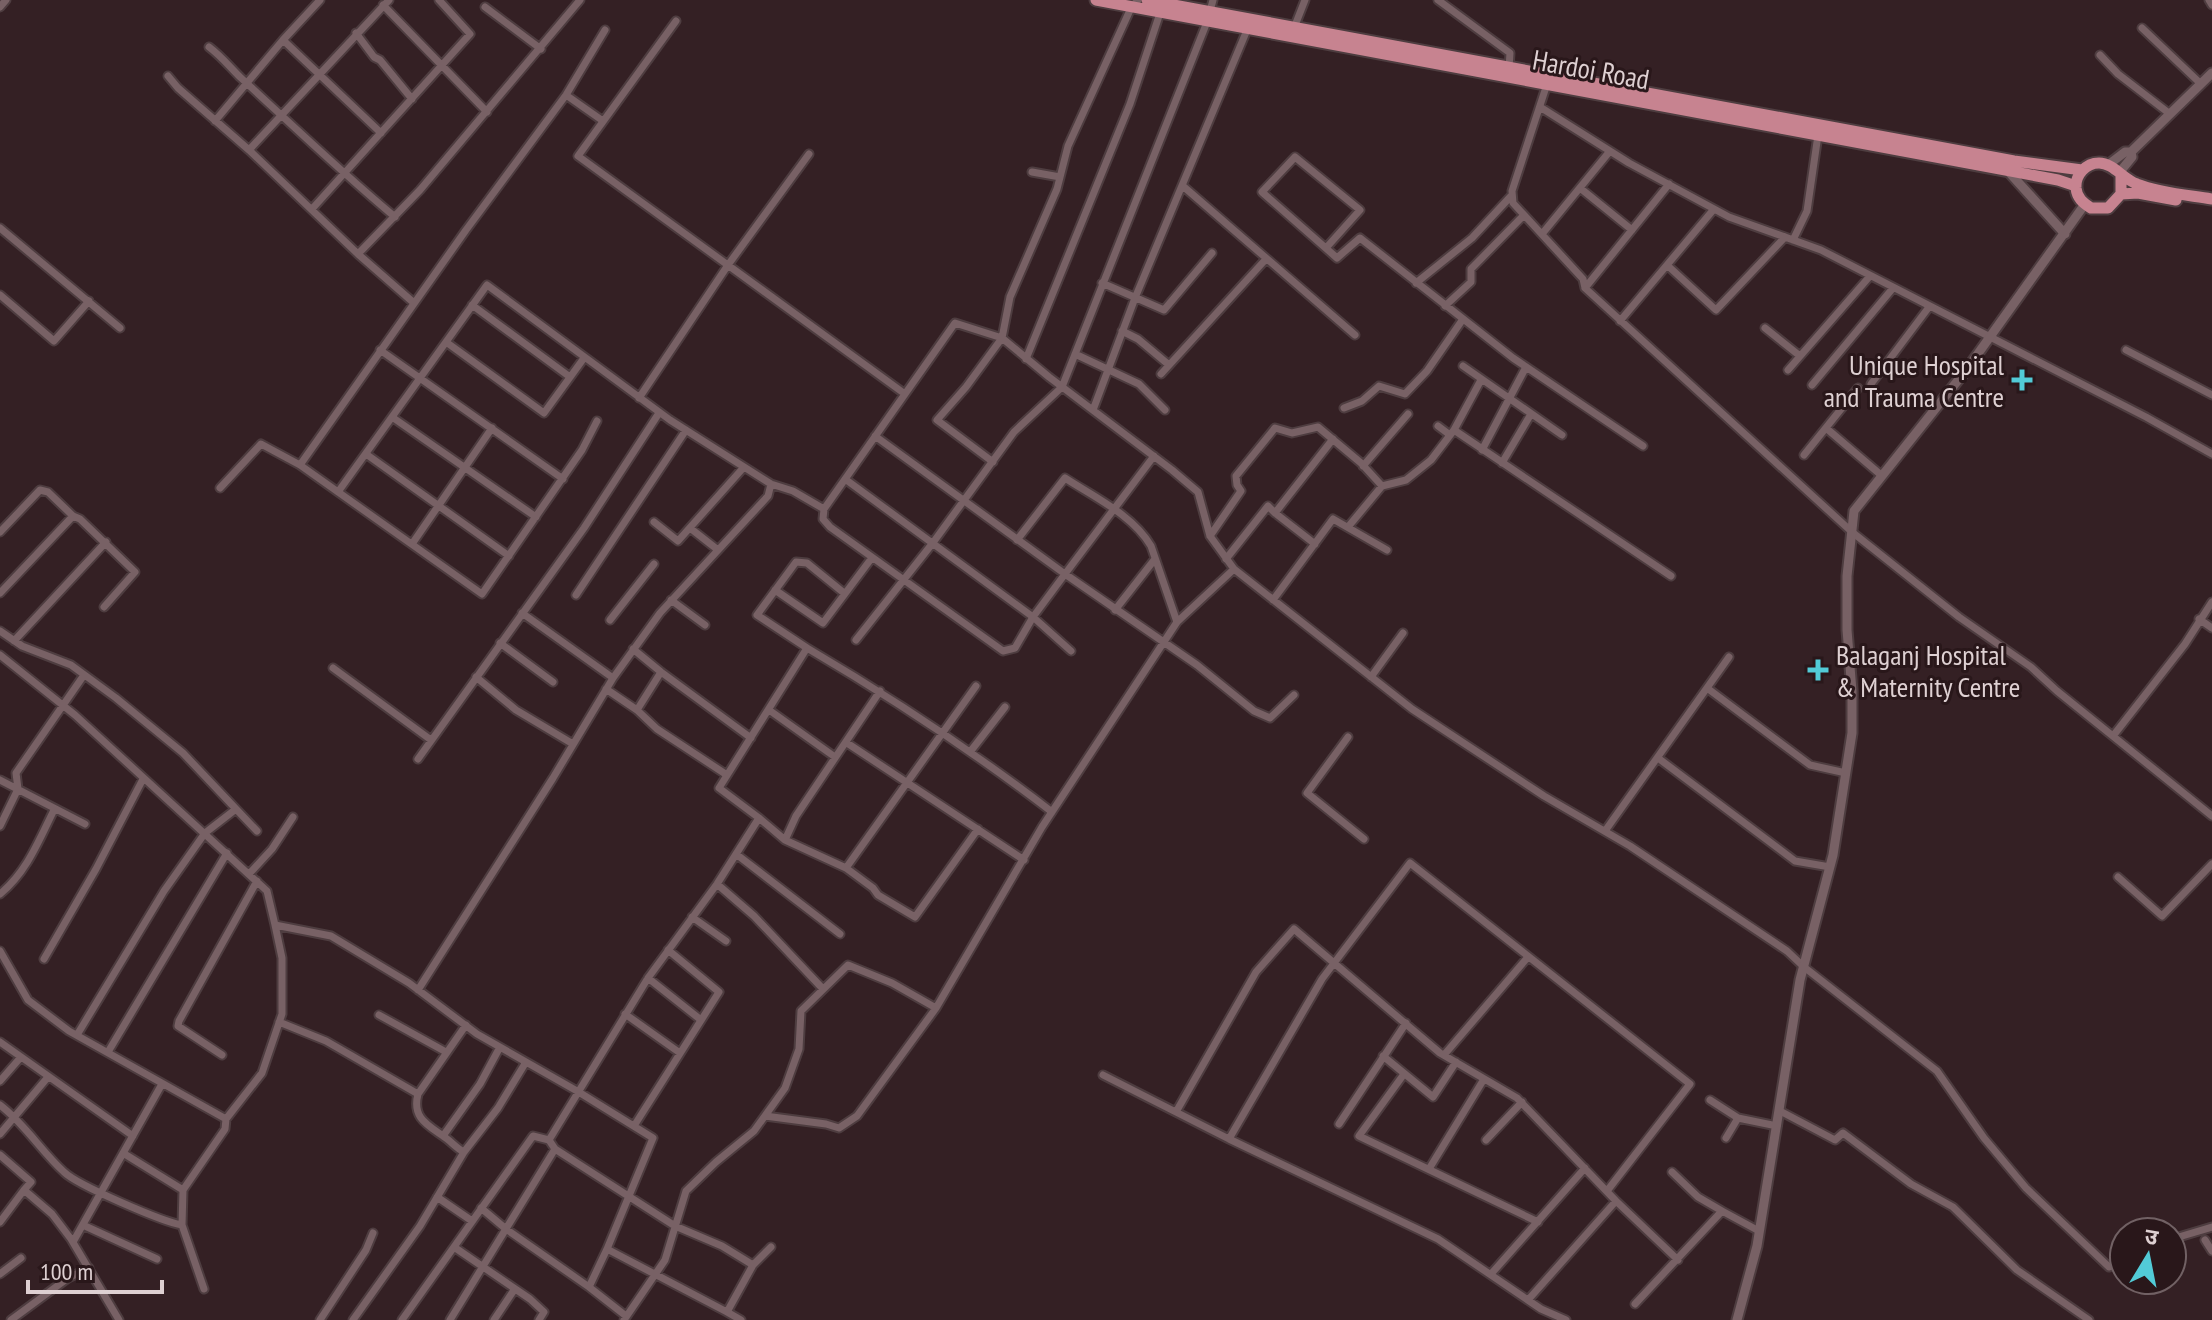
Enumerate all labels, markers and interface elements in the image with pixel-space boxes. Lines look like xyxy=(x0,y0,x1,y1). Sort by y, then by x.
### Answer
street label: Hardoi Road xyxy=(1530,41,1652,97)
place label: Unique Hospital and Trauma Centre xyxy=(1824,346,2004,415)
marker: Unique Hospital and Trauma Centre xyxy=(2011,369,2033,391)
place label: Balaganj Hospital & Maternity Centre xyxy=(1836,636,2020,705)
marker: Balaganj Hospital & Maternity Centre xyxy=(1807,659,1829,681)
north arrow xyxy=(2108,1216,2188,1296)
text: उ xyxy=(2143,1221,2161,1251)
scale bar xyxy=(28,1244,162,1294)
text: 100 m xyxy=(40,1256,93,1287)

